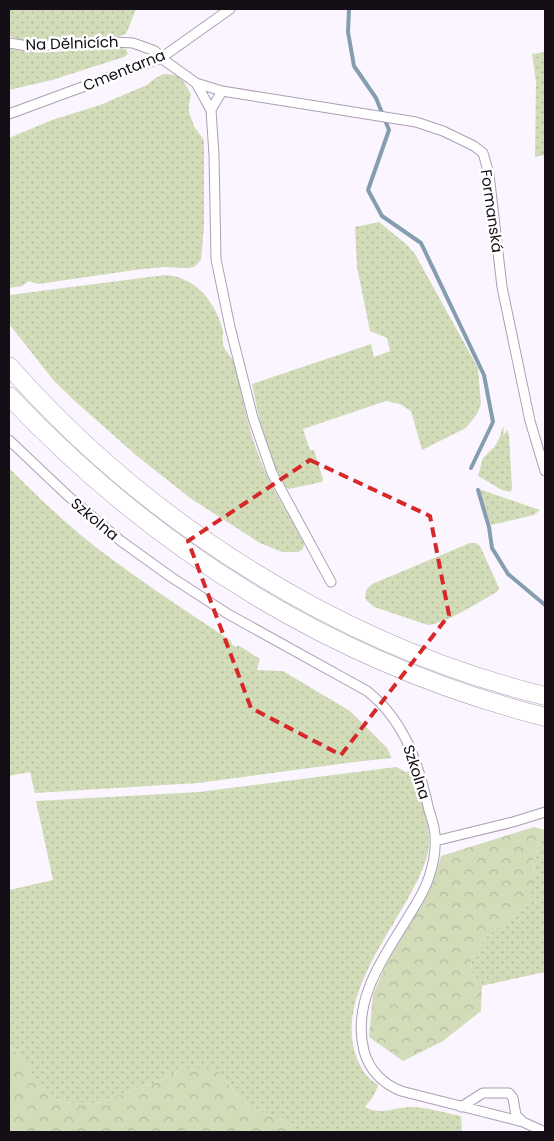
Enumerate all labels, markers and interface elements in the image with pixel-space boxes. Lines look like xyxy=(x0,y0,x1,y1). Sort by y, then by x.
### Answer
street label: Na Dělnicích xyxy=(25,31,119,55)
street label: Cmentarna xyxy=(80,44,168,96)
street label: Formanská xyxy=(476,168,508,254)
street label: Szkolna xyxy=(67,493,123,545)
street label: Szkolna xyxy=(398,742,436,802)

